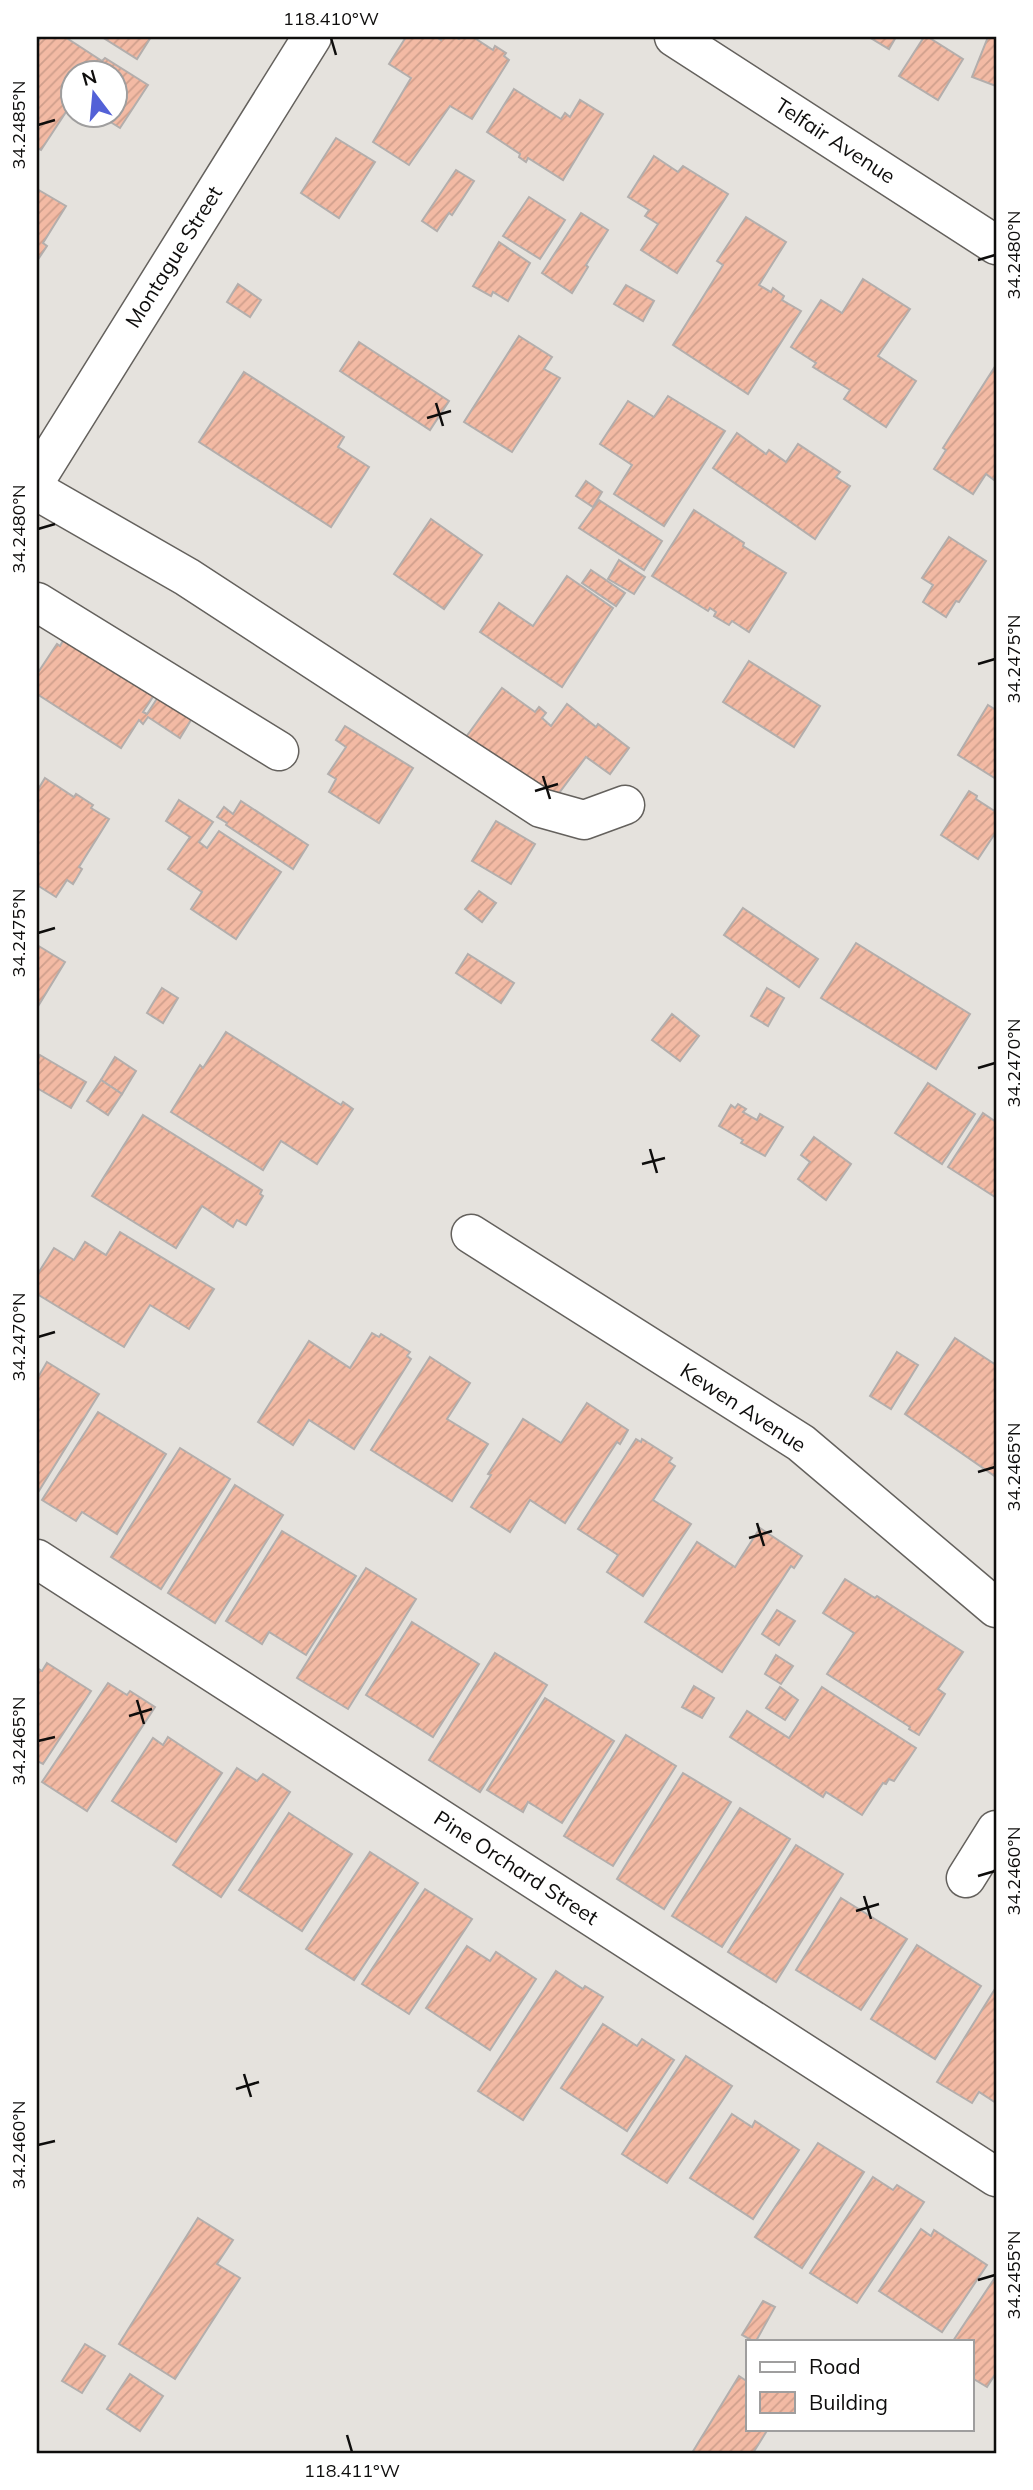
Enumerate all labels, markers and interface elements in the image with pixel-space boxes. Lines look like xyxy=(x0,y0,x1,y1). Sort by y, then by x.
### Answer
text: 118.410°W xyxy=(283,7,379,30)
north arrow xyxy=(60,60,130,130)
text: N xyxy=(79,64,100,91)
text: 34.2485°N xyxy=(7,80,30,170)
street label: Telfair Avenue xyxy=(770,92,901,189)
street label: Montague Street xyxy=(119,181,227,332)
text: 34.2480°N xyxy=(1002,210,1025,300)
text: 34.2480°N xyxy=(7,484,30,574)
text: 34.2475°N xyxy=(1002,614,1025,704)
text: 34.2475°N xyxy=(7,888,30,978)
text: 34.2470°N xyxy=(1002,1018,1025,1108)
text: 34.2470°N xyxy=(7,1292,30,1382)
street label: Kewen Avenue xyxy=(676,1357,811,1458)
text: 34.2465°N xyxy=(1002,1422,1025,1512)
text: 34.2465°N xyxy=(7,1696,30,1786)
street label: Pine Orchard Street xyxy=(430,1804,604,1930)
text: 34.2460°N xyxy=(1002,1826,1025,1916)
text: 34.2460°N xyxy=(7,2100,30,2190)
text: 34.2455°N xyxy=(1002,2230,1025,2320)
legend xyxy=(746,2340,974,2430)
text: Road xyxy=(809,2353,860,2379)
text: Building xyxy=(809,2389,888,2415)
text: 118.411°W xyxy=(304,2459,400,2482)

